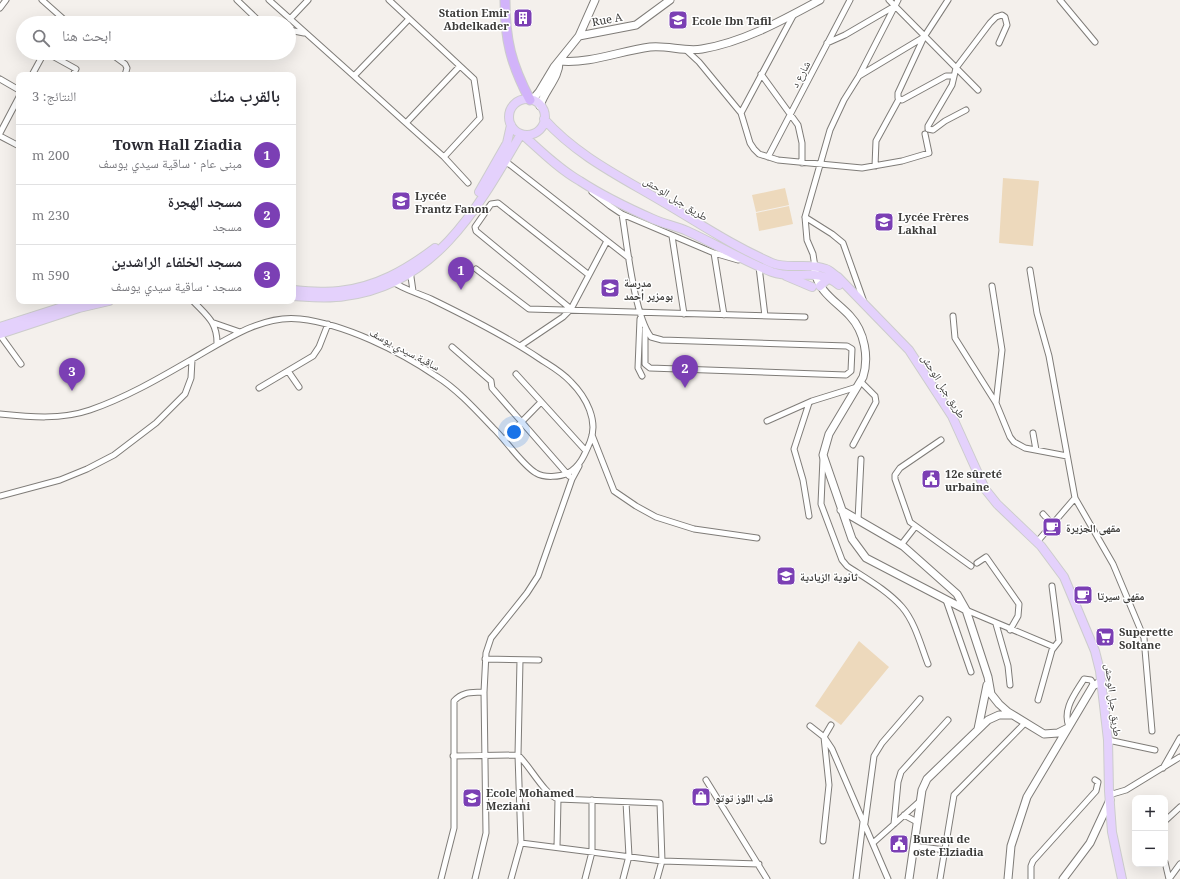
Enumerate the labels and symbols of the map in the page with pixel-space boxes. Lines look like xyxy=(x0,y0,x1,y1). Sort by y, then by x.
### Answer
place label: Station Emir Abdelkader xyxy=(439,5,509,33)
building icon: Station Emir Abdelkader xyxy=(512,7,534,29)
street label: Rue A xyxy=(590,9,624,29)
school or university icon: Ecole Ibn Tafil xyxy=(667,9,689,31)
place label: Ecole Ibn Tafil xyxy=(692,13,772,28)
street label: شارع د xyxy=(787,58,813,90)
street label: طريق جبل الوحش xyxy=(641,172,711,224)
place label: Lycée Frantz Fanon xyxy=(415,188,490,216)
school or university icon: Lycée Frantz Fanon xyxy=(390,190,412,212)
place label: Lycée Frères Lakhal xyxy=(898,209,969,237)
school or university icon: Lycée Frères Lakhal xyxy=(873,211,895,233)
pin: 1 xyxy=(448,257,474,290)
place label: مدرسة بومزير أحمد xyxy=(624,275,673,303)
school or university icon: مدرسة بومزير أحمد xyxy=(599,277,621,299)
street label: ساقية سيدي يوسف xyxy=(366,324,443,375)
street label: طريق جبل الوحش xyxy=(918,351,970,421)
pin: 2 xyxy=(672,355,698,388)
pin: 3 xyxy=(59,358,85,391)
your location xyxy=(504,422,524,442)
place label: 12e sûreté urbaine xyxy=(945,466,1002,494)
public building icon: 12e sûreté urbaine xyxy=(920,468,942,490)
cafe icon: مقهى الجزيرة xyxy=(1041,516,1063,538)
place label: مقهى الجزيرة xyxy=(1066,520,1120,536)
school or university icon: ثانوية الزيادية xyxy=(775,565,797,587)
place label: ثانوية الزيادية xyxy=(800,569,858,584)
cafe icon: مقهى سيرتا xyxy=(1072,584,1094,606)
place label: مقهى سيرتا xyxy=(1097,588,1145,604)
place label: Superette Soltane xyxy=(1119,624,1173,652)
supermarket icon: Superette Soltane xyxy=(1094,626,1116,648)
street label: طريق جبل الوحش xyxy=(1102,663,1126,737)
place label: Ecole Mohamed Meziani xyxy=(486,785,574,813)
shop icon: قلب اللوز توتو xyxy=(690,786,712,808)
school or university icon: Ecole Mohamed Meziani xyxy=(461,787,483,809)
place label: قلب اللوز توتو xyxy=(715,790,773,805)
place label: Bureau de oste Elziadia xyxy=(913,831,984,859)
public building icon: Bureau de oste Elziadia xyxy=(888,833,910,855)

